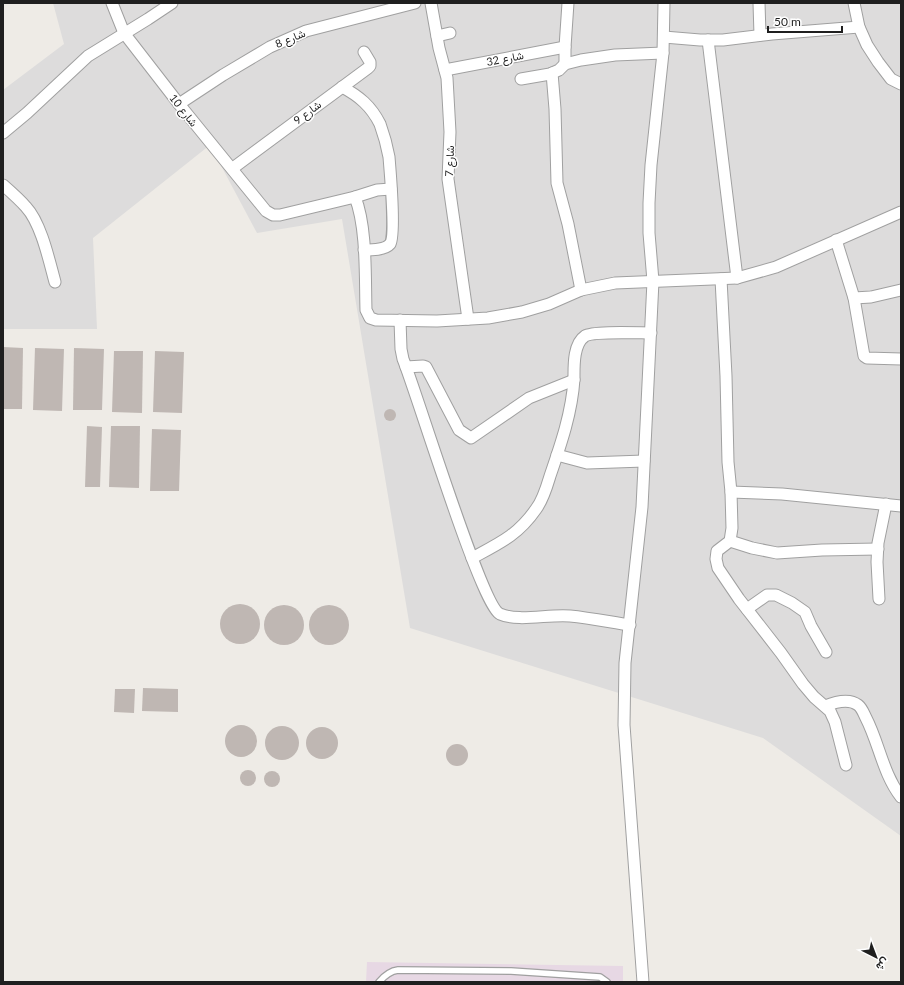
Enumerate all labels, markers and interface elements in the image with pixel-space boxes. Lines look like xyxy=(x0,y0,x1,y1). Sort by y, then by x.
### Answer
scale bar xyxy=(768,8,842,34)
text: 50 m xyxy=(774,14,801,29)
street label: شارع 8 xyxy=(273,26,308,52)
street label: شارع 32 xyxy=(485,48,525,70)
street label: شارع 10 xyxy=(166,91,201,130)
street label: شارع 9 xyxy=(291,97,325,128)
street label: شارع 7 xyxy=(442,145,458,177)
north arrow xyxy=(856,937,896,977)
text: ش xyxy=(873,955,892,974)

